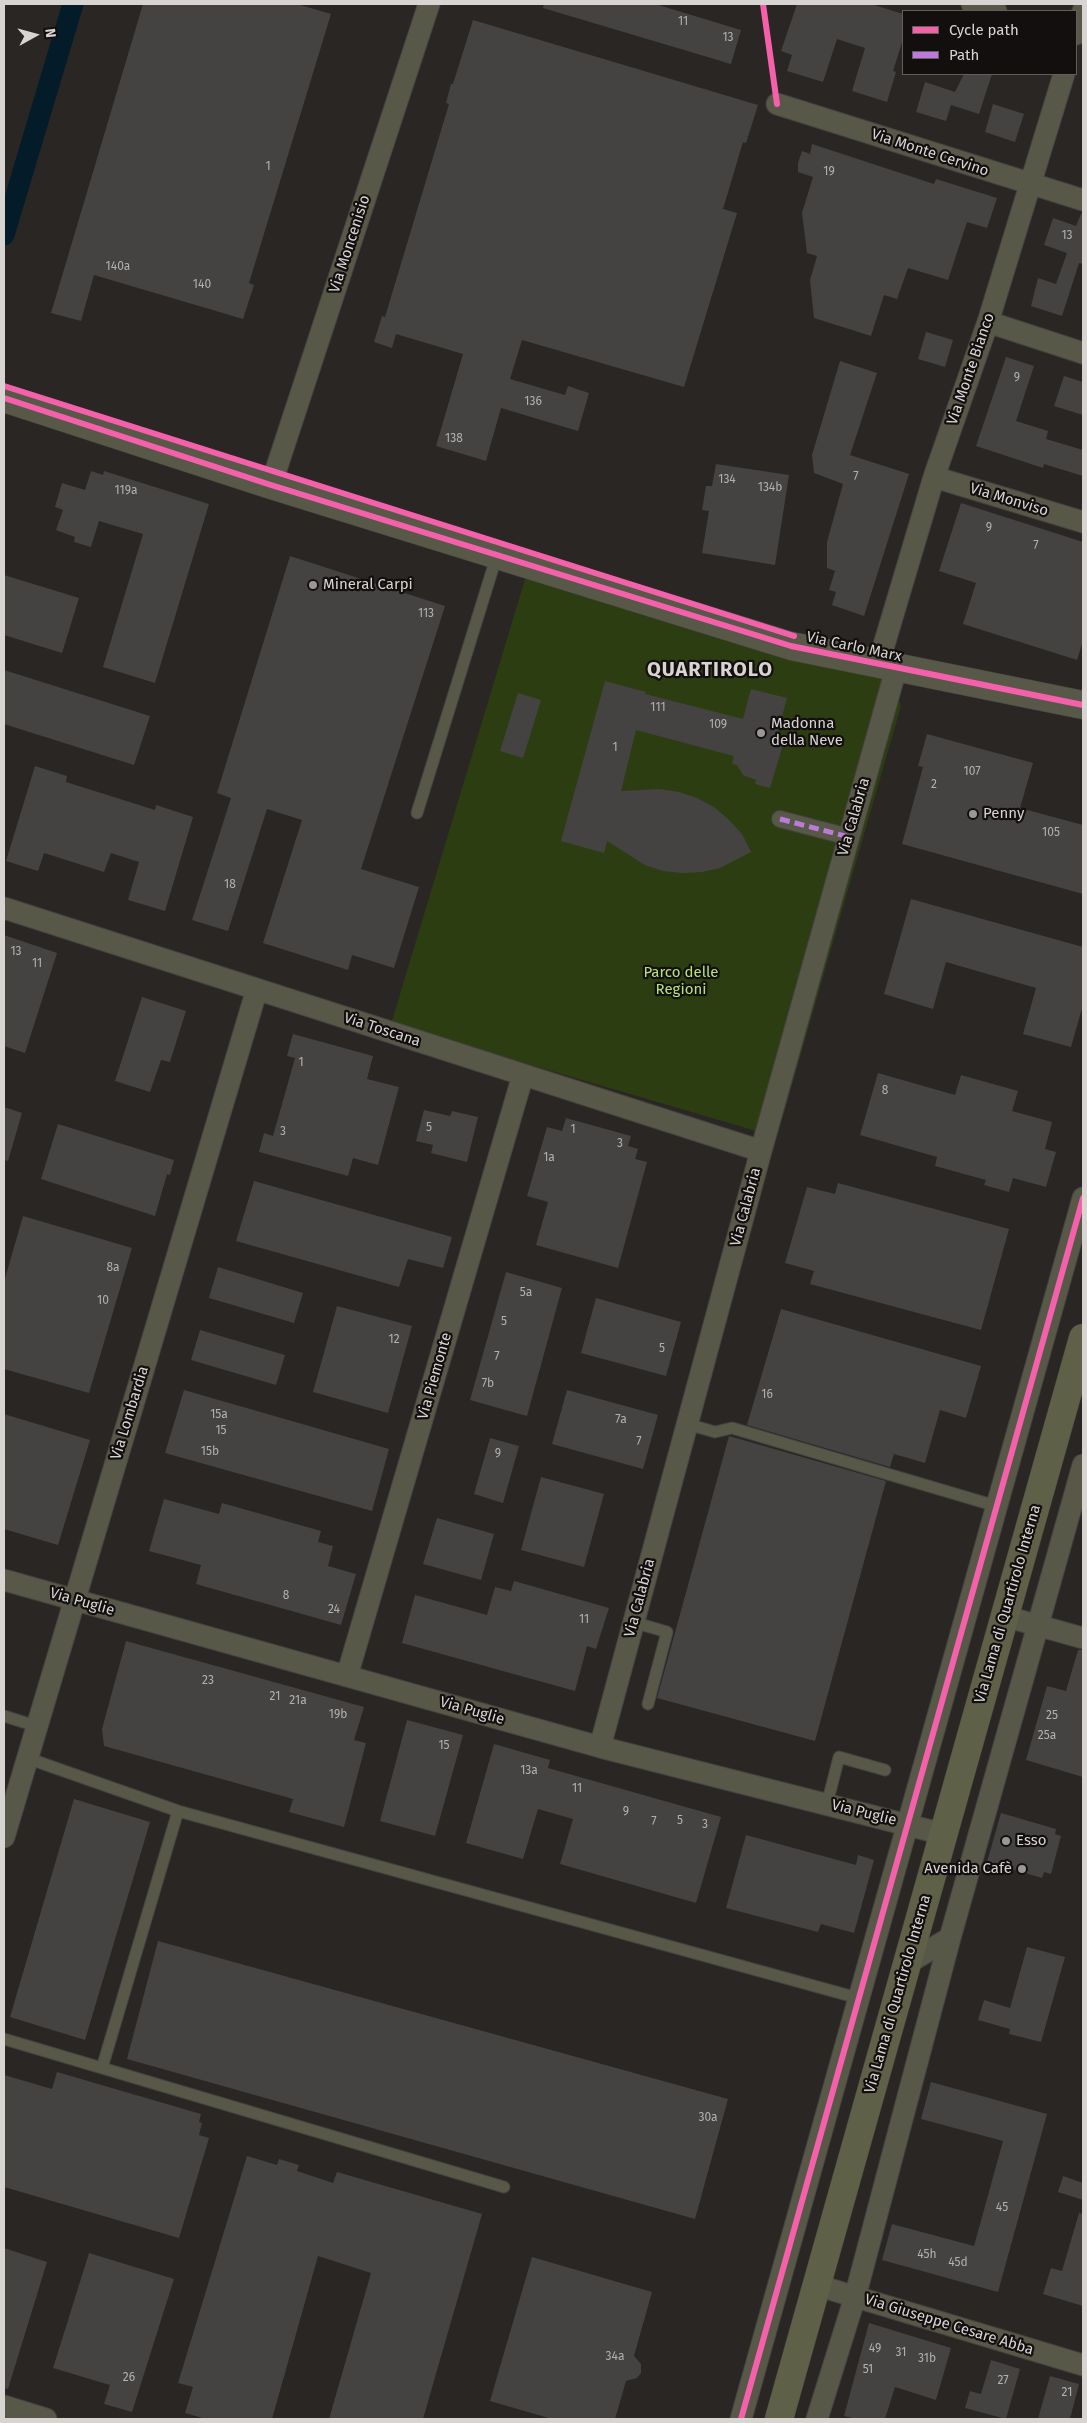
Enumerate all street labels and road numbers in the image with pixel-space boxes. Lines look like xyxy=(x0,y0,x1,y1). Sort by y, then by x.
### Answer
street label: Via Monte Cervino xyxy=(869,126,991,180)
street label: Via Moncenisio xyxy=(326,193,374,295)
street label: Via Monte Bianco xyxy=(943,311,999,427)
street label: Via Monviso xyxy=(968,480,1050,520)
street label: Via Carlo Marx xyxy=(805,628,903,666)
street label: Via Calabria xyxy=(834,776,874,858)
street label: Via Toscana xyxy=(341,1009,423,1051)
street label: Via Calabria xyxy=(727,1166,765,1248)
street label: Via Piemonte xyxy=(414,1330,456,1422)
street label: Via Lombardia xyxy=(107,1364,153,1462)
street label: Via Lama di Quartirolo Interna xyxy=(971,1503,1045,1705)
street label: Via Calabria xyxy=(621,1557,659,1639)
street label: Via Puglie xyxy=(48,1584,116,1620)
street label: Via Puglie xyxy=(438,1693,506,1729)
street label: Via Puglie xyxy=(830,1796,898,1830)
street label: Via Lama di Quartirolo Interna xyxy=(861,1893,935,2095)
street label: Via Giuseppe Cesare Abba xyxy=(862,2291,1036,2359)

